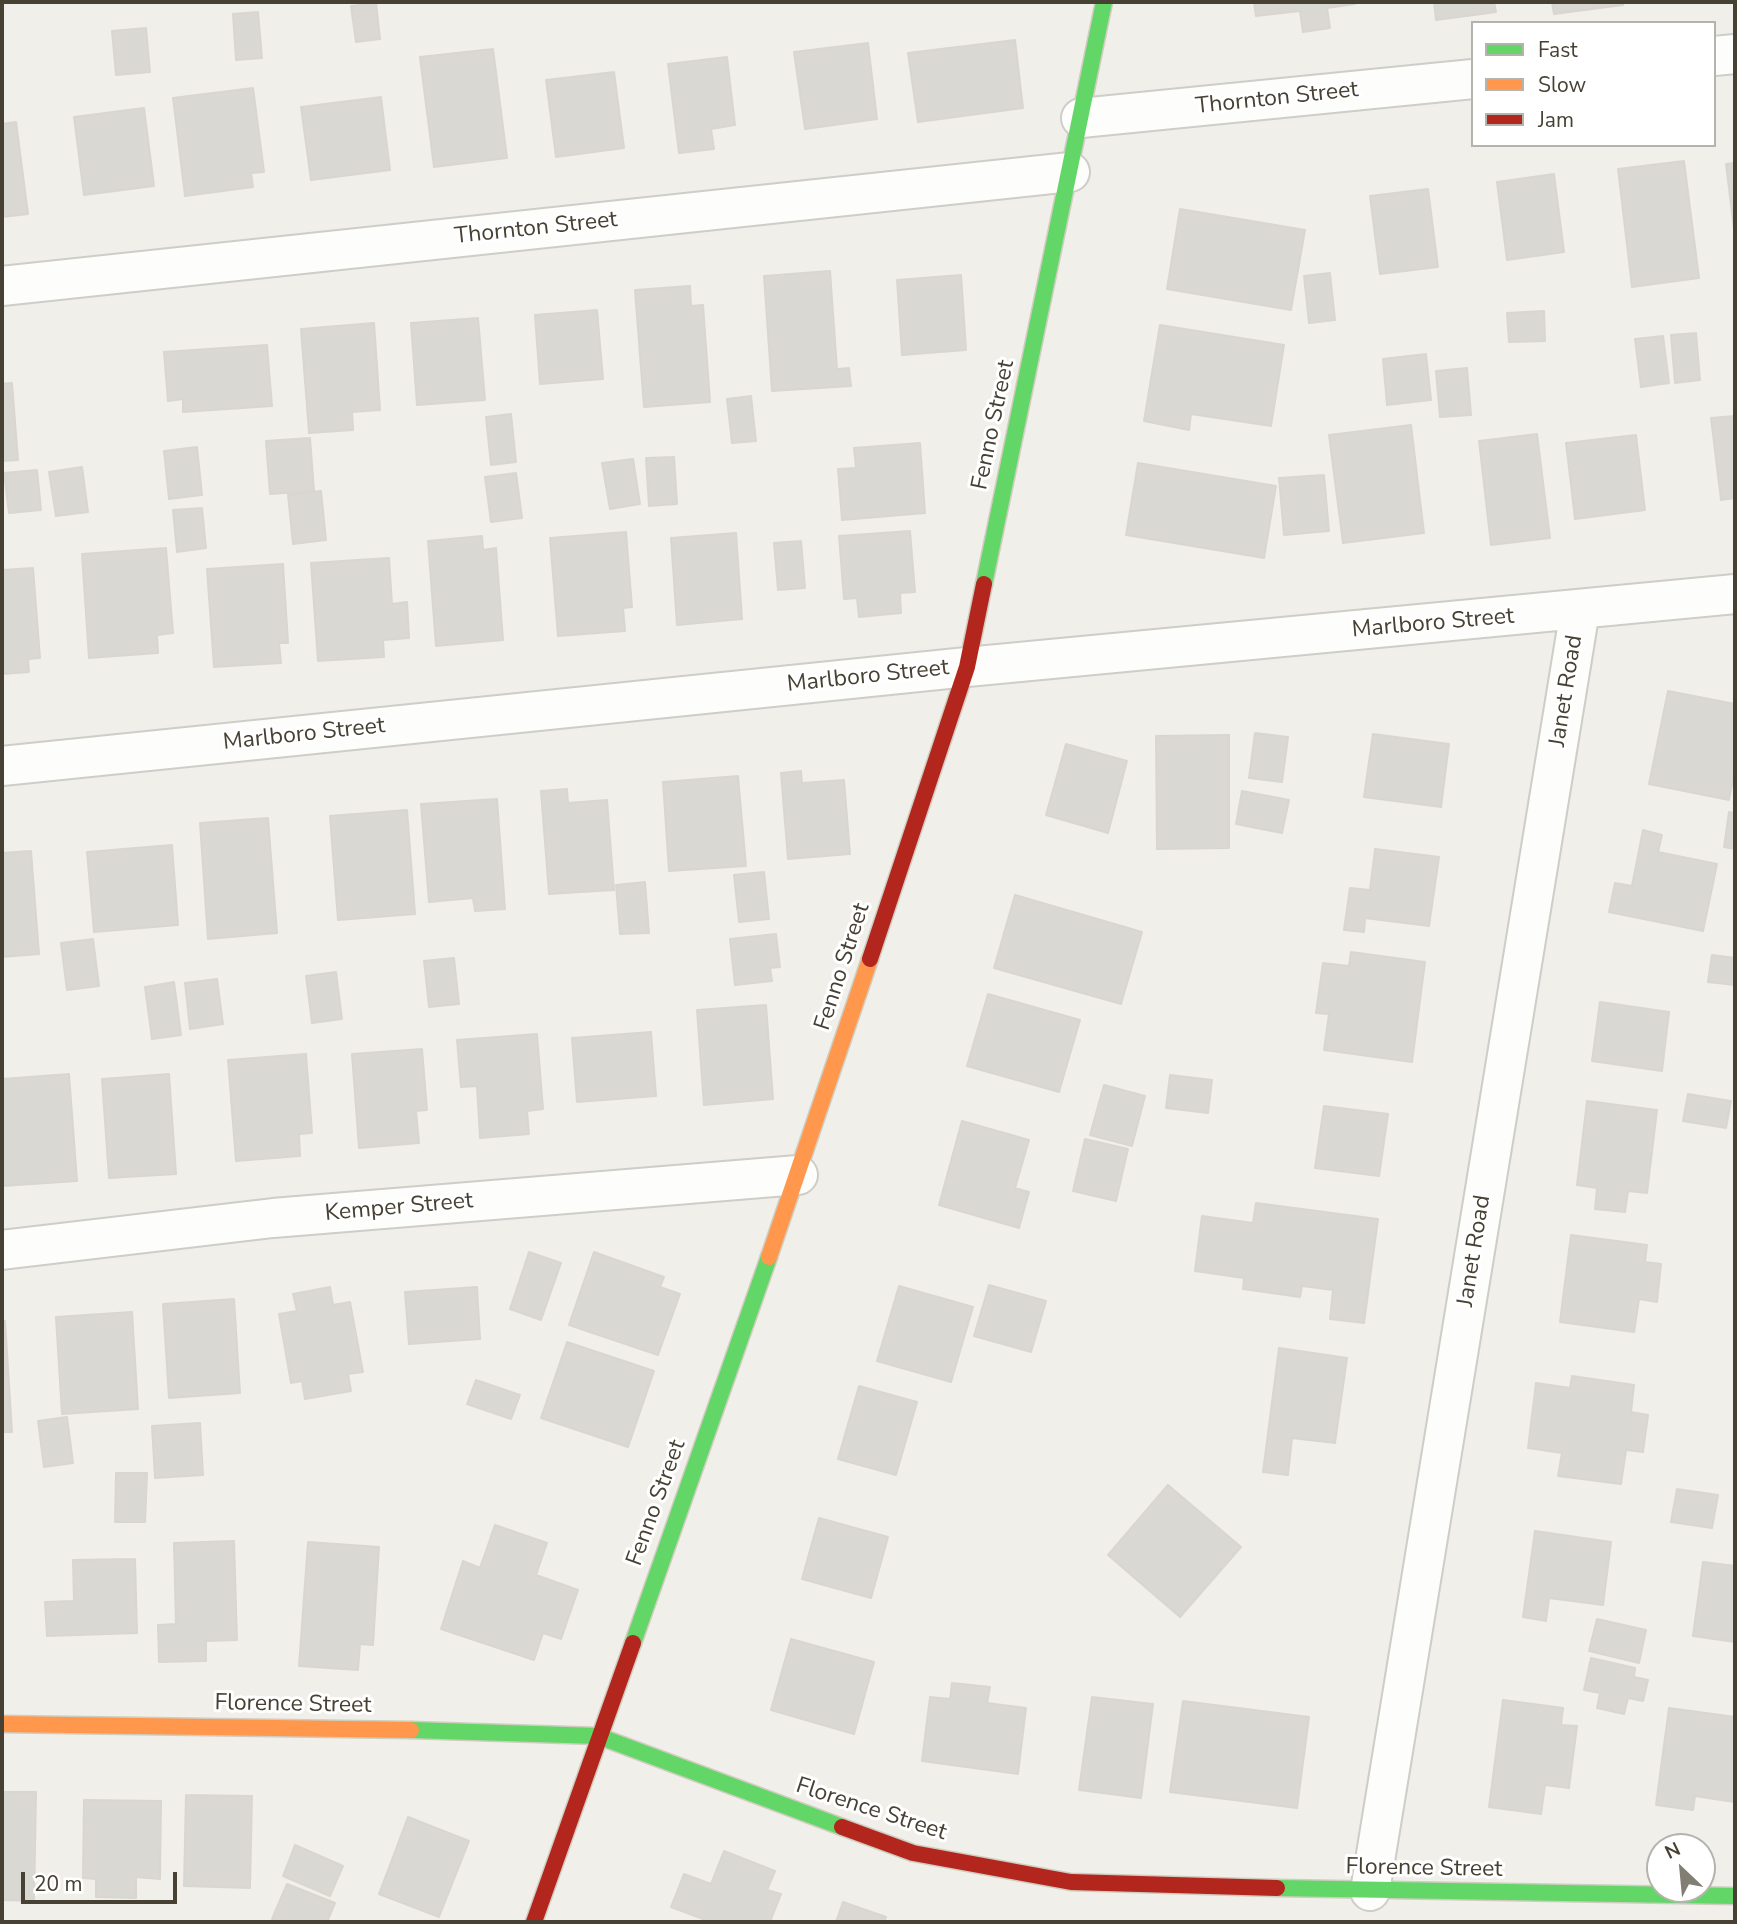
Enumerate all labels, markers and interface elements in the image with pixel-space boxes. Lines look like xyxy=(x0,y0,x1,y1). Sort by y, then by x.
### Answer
legend xyxy=(1471,21,1716,147)
text: Fast xyxy=(1538,36,1578,64)
text: Slow xyxy=(1538,71,1586,99)
street label: Thornton Street xyxy=(1194,77,1360,121)
text: Jam xyxy=(1538,106,1574,134)
street label: Thornton Street xyxy=(453,207,619,251)
street label: Fenno Street xyxy=(967,358,1021,492)
street label: Marlboro Street xyxy=(1351,603,1515,645)
street label: Janet Road xyxy=(1545,633,1589,749)
street label: Marlboro Street xyxy=(786,655,950,699)
street label: Marlboro Street xyxy=(222,713,386,757)
street label: Fenno Street xyxy=(809,900,877,1034)
street label: Kemper Street xyxy=(324,1188,474,1228)
street label: Janet Road xyxy=(1453,1193,1497,1309)
street label: Fenno Street xyxy=(621,1436,693,1570)
street label: Florence Street xyxy=(214,1690,372,1720)
street label: Florence Street xyxy=(792,1773,950,1847)
north arrow xyxy=(1646,1833,1716,1903)
text: N xyxy=(1661,1836,1685,1866)
street label: Florence Street xyxy=(1345,1854,1503,1884)
scale bar xyxy=(24,1857,180,1901)
text: 20 m xyxy=(34,1870,83,1898)

